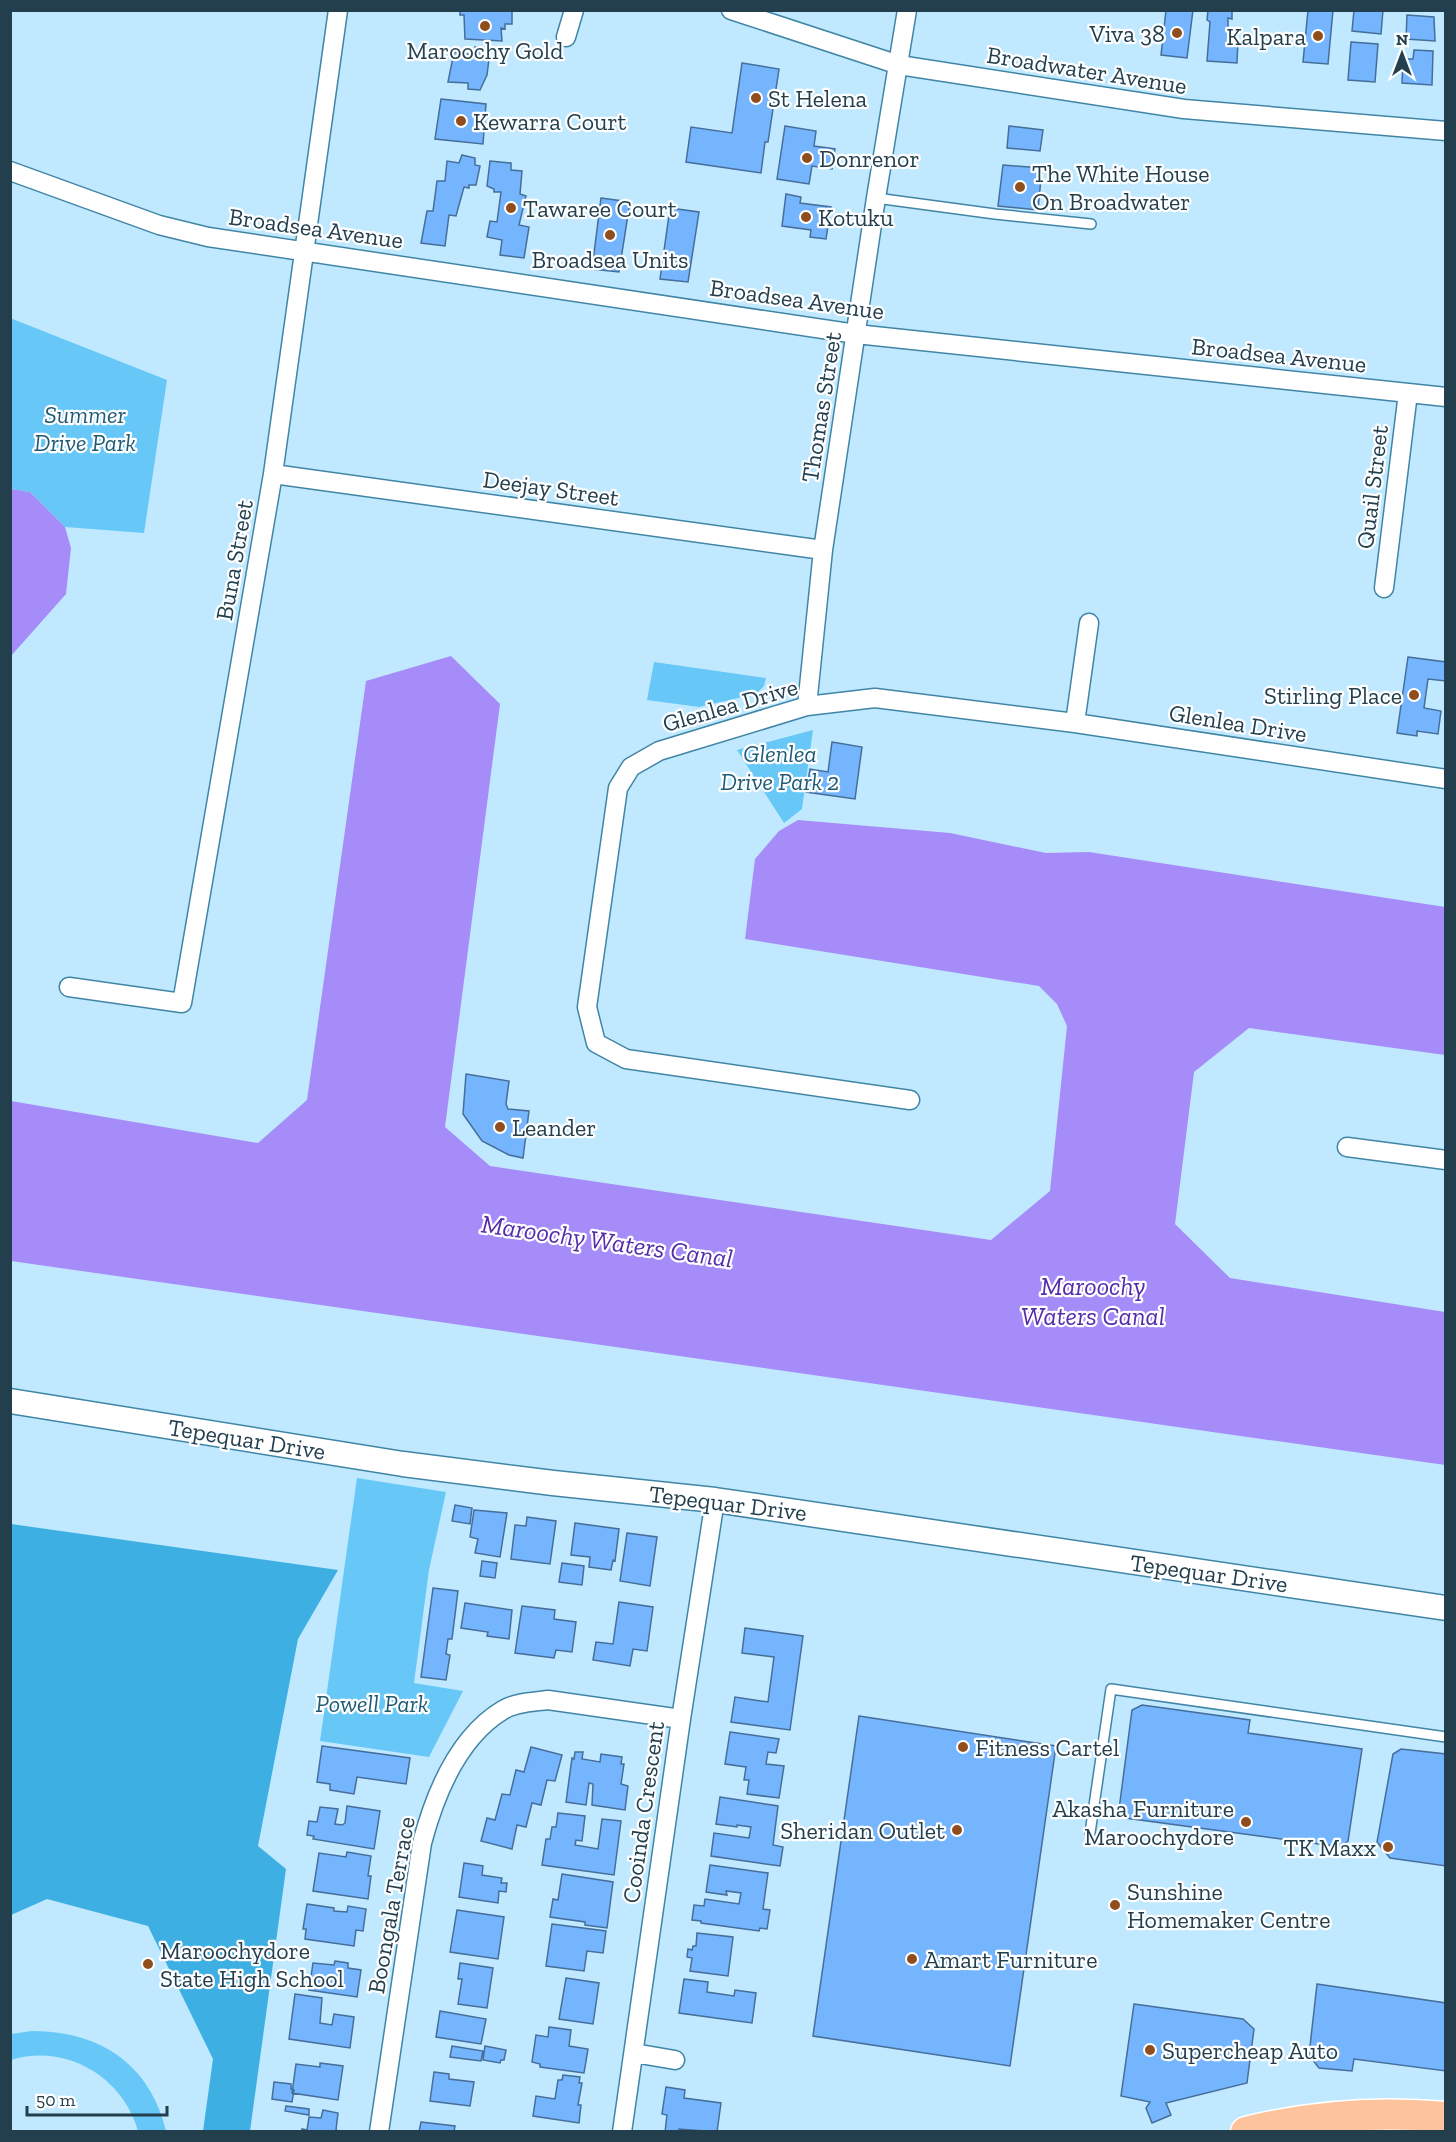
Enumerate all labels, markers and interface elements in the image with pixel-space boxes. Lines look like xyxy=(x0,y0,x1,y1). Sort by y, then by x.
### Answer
marker: Maroochy Gold xyxy=(478,19,492,33)
place label: Viva 38 xyxy=(1089,19,1165,48)
place label: Kalpara xyxy=(1226,22,1306,51)
north arrow xyxy=(1372,24,1432,84)
marker: Viva 38 xyxy=(1170,26,1184,40)
marker: Kalpara xyxy=(1311,29,1325,43)
text: N xyxy=(1396,30,1408,49)
place label: Maroochy Gold xyxy=(407,36,563,65)
street label: Broadwater Avenue xyxy=(985,40,1189,100)
place label: St Helena xyxy=(768,84,867,113)
marker: St Helena xyxy=(749,91,763,105)
place label: Kewarra Court xyxy=(473,107,627,136)
marker: Kewarra Court xyxy=(454,114,468,128)
place label: Donrenor xyxy=(819,144,920,173)
marker: Donrenor xyxy=(800,151,814,165)
place label: The White House On Broadwater xyxy=(1032,159,1210,216)
marker: The White House On Broadwater xyxy=(1013,180,1027,194)
place label: Tawaree Court xyxy=(523,194,677,223)
street label: Broadsea Avenue xyxy=(227,201,405,255)
marker: Tawaree Court xyxy=(504,201,518,215)
place label: Kotuku xyxy=(818,203,894,232)
marker: Kotuku xyxy=(799,210,813,224)
marker: Broadsea Units xyxy=(603,228,617,242)
place label: Broadsea Units xyxy=(531,245,689,274)
street label: Broadsea Avenue xyxy=(708,272,886,326)
street label: Thomas Street xyxy=(795,330,847,484)
street label: Broadsea Avenue xyxy=(1190,331,1368,379)
park label: Summer Drive Park xyxy=(34,400,136,457)
street label: Quail Street xyxy=(1350,423,1394,551)
street label: Deejay Street xyxy=(481,464,621,512)
street label: Buna Street xyxy=(209,497,259,623)
street label: Glenlea Drive xyxy=(659,672,801,738)
place label: Stirling Place xyxy=(1264,681,1402,710)
marker: Stirling Place xyxy=(1407,688,1421,702)
street label: Glenlea Drive xyxy=(1167,698,1309,748)
park label: Glenlea Drive Park 2 xyxy=(721,739,839,796)
place label: Leander xyxy=(512,1113,596,1142)
marker: Leander xyxy=(493,1120,507,1134)
water label: Maroochy Waters Canal xyxy=(479,1208,735,1274)
water label: Maroochy Waters Canal xyxy=(1021,1270,1165,1332)
street label: Tepequar Drive xyxy=(166,1412,328,1466)
street label: Tepequar Drive xyxy=(648,1479,808,1527)
street label: Tepequar Drive xyxy=(1128,1548,1290,1598)
park label: Powell Park xyxy=(316,1689,429,1718)
street label: Cooinda Crescent xyxy=(616,1719,670,1905)
place label: Fitness Cartel xyxy=(975,1733,1119,1762)
marker: Fitness Cartel xyxy=(956,1740,970,1754)
place label: Akasha Furniture Maroochydore xyxy=(1052,1794,1234,1851)
street label: Boongala Terrace xyxy=(361,1814,421,1996)
marker: Akasha Furniture Maroochydore xyxy=(1239,1815,1253,1829)
place label: Sheridan Outlet xyxy=(780,1816,945,1845)
marker: Sheridan Outlet xyxy=(950,1823,964,1837)
place label: TK Maxx xyxy=(1283,1833,1376,1862)
marker: TK Maxx xyxy=(1381,1840,1395,1854)
place label: Sunshine Homemaker Centre xyxy=(1127,1877,1330,1934)
marker: Sunshine Homemaker Centre xyxy=(1108,1898,1122,1912)
place label: Maroochydore State High School xyxy=(160,1936,344,1993)
place label: Amart Furniture xyxy=(924,1945,1097,1974)
marker: Amart Furniture xyxy=(905,1952,919,1966)
marker: Maroochydore State High School xyxy=(141,1957,155,1971)
place label: Supercheap Auto xyxy=(1162,2036,1338,2065)
marker: Supercheap Auto xyxy=(1143,2043,1157,2057)
scale bar xyxy=(27,2079,166,2117)
text: 50 m xyxy=(36,2089,76,2111)

